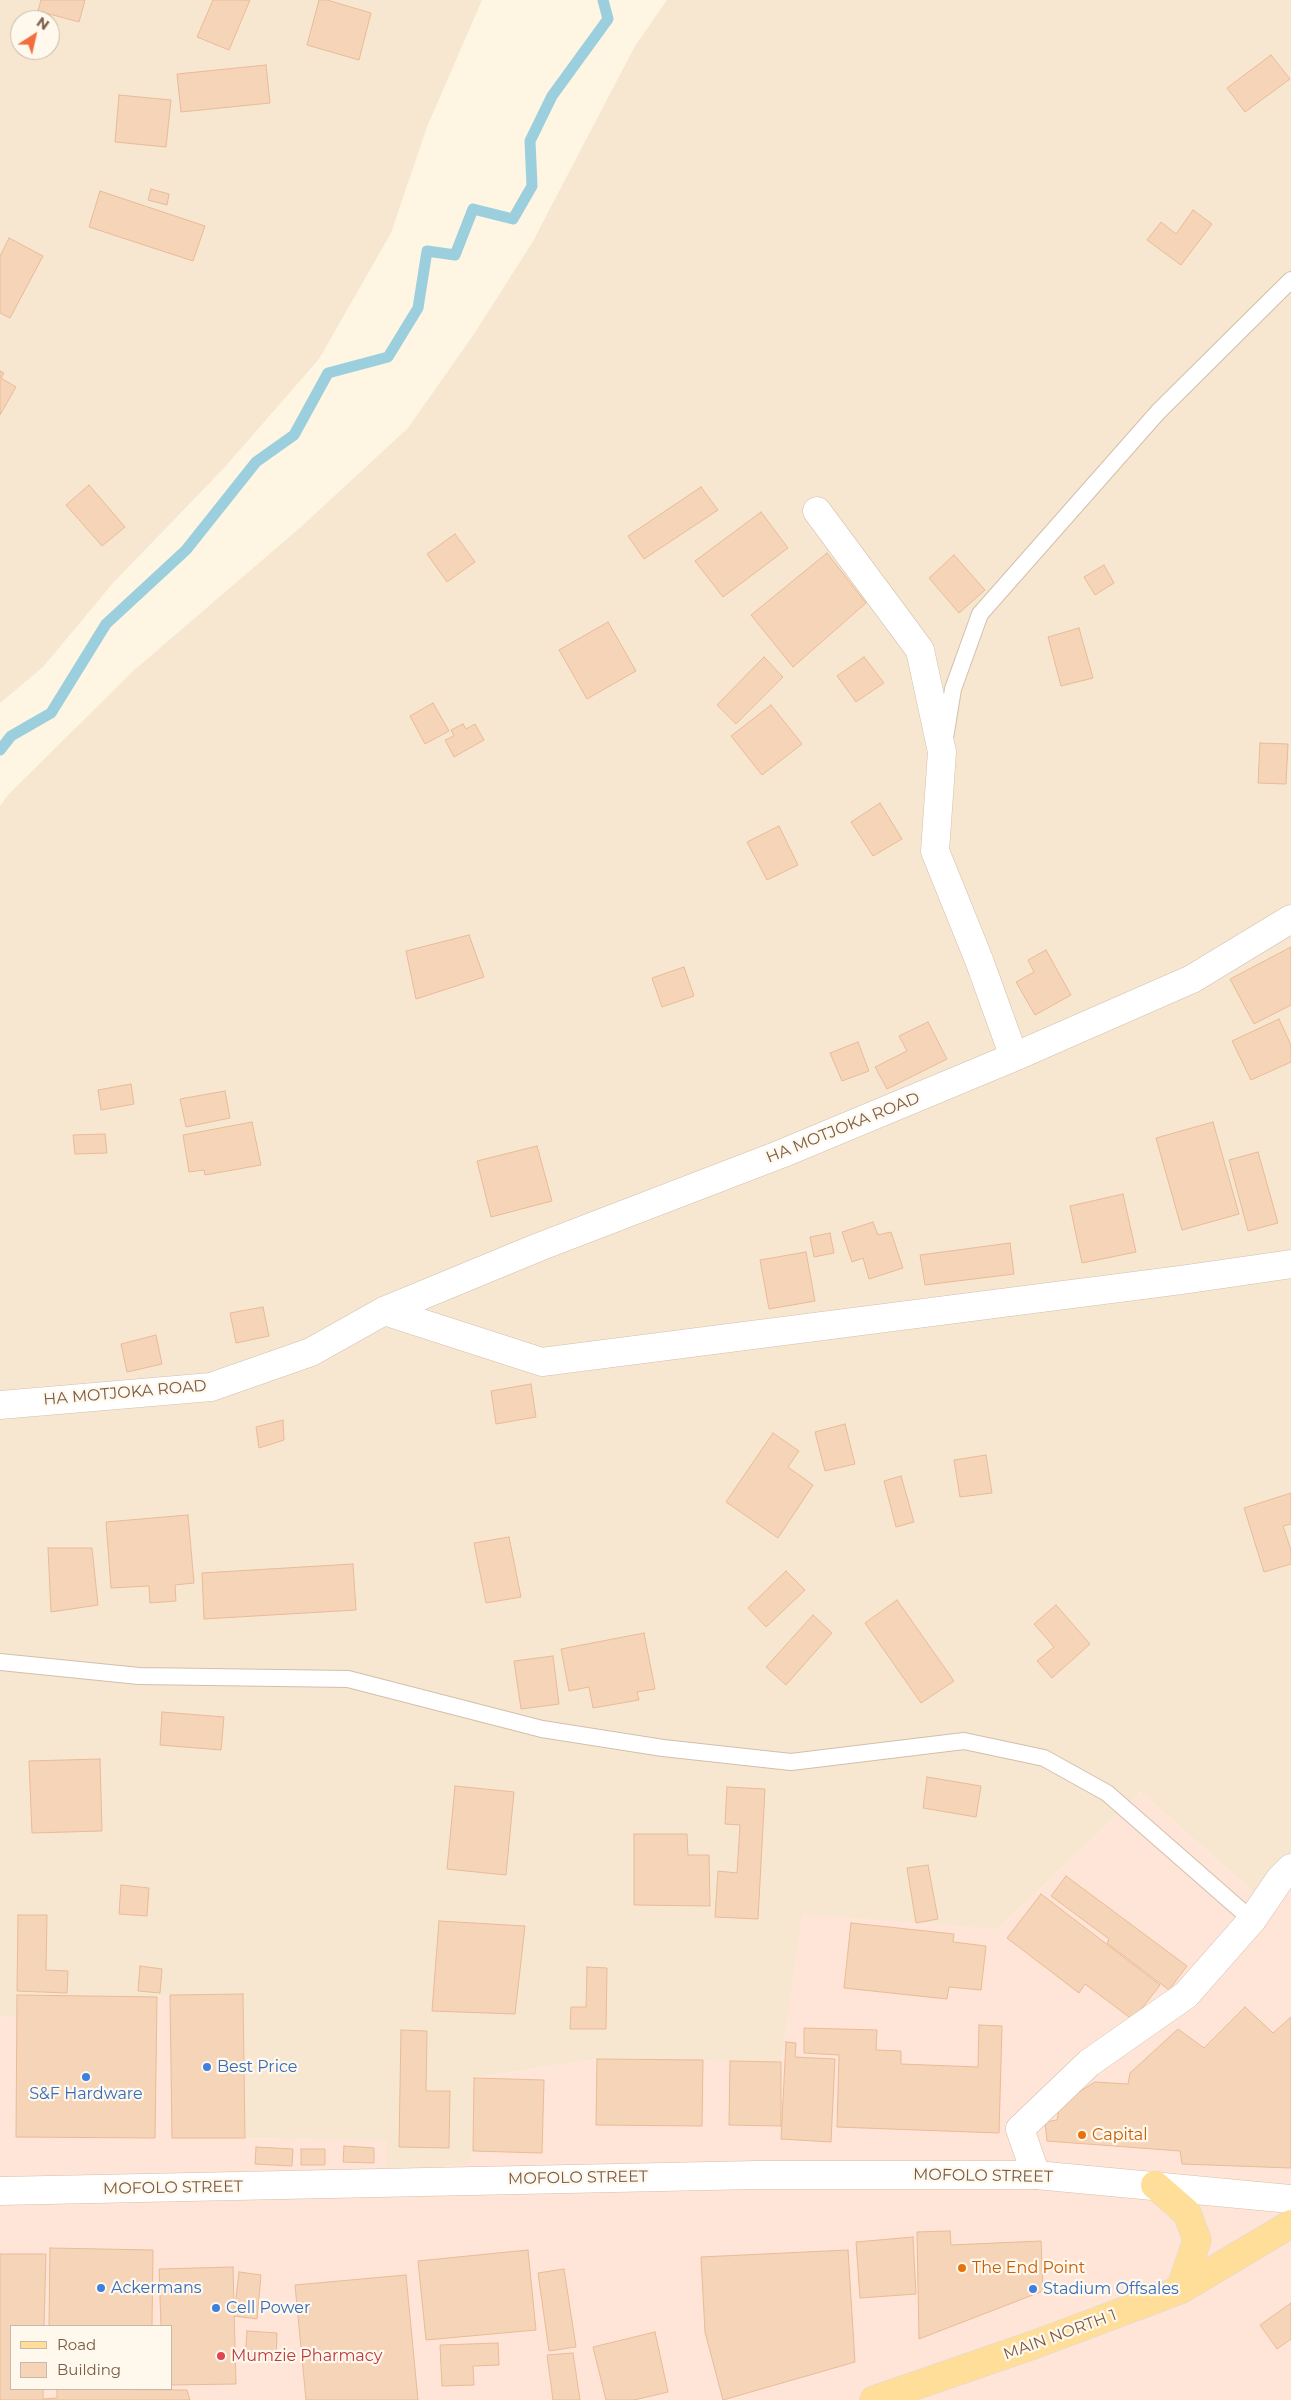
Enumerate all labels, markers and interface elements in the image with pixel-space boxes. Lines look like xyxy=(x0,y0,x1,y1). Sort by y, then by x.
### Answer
north arrow xyxy=(10,10,60,60)
text: N xyxy=(33,13,53,34)
street label: HA MOTJOKA ROAD xyxy=(763,1088,923,1168)
street label: HA MOTJOKA ROAD xyxy=(43,1376,207,1410)
place label: Best Price xyxy=(217,2057,297,2077)
marker: Best Price xyxy=(201,2061,213,2073)
marker: S&F Hardware xyxy=(80,2071,92,2083)
place label: S&F Hardware xyxy=(29,2084,143,2104)
place label: Capital xyxy=(1092,2125,1148,2145)
marker: Capital xyxy=(1076,2129,1088,2141)
street label: MOFOLO STREET xyxy=(913,2165,1053,2187)
street label: MOFOLO STREET xyxy=(508,2167,648,2189)
street label: MOFOLO STREET xyxy=(103,2177,243,2199)
place label: The End Point xyxy=(972,2258,1085,2278)
marker: The End Point xyxy=(956,2262,968,2274)
place label: Ackermans xyxy=(111,2278,202,2298)
place label: Stadium Offsales xyxy=(1043,2279,1179,2299)
marker: Ackermans xyxy=(95,2282,107,2294)
marker: Stadium Offsales xyxy=(1027,2283,1039,2295)
place label: Cell Power xyxy=(226,2298,310,2318)
marker: Cell Power xyxy=(210,2302,222,2314)
street label: MAIN NORTH 1 xyxy=(1001,2306,1119,2364)
legend xyxy=(10,2325,172,2390)
text: Road xyxy=(57,2335,96,2354)
place label: Mumzie Pharmacy xyxy=(231,2346,382,2366)
marker: Mumzie Pharmacy xyxy=(215,2350,227,2362)
text: Building xyxy=(57,2360,121,2379)

